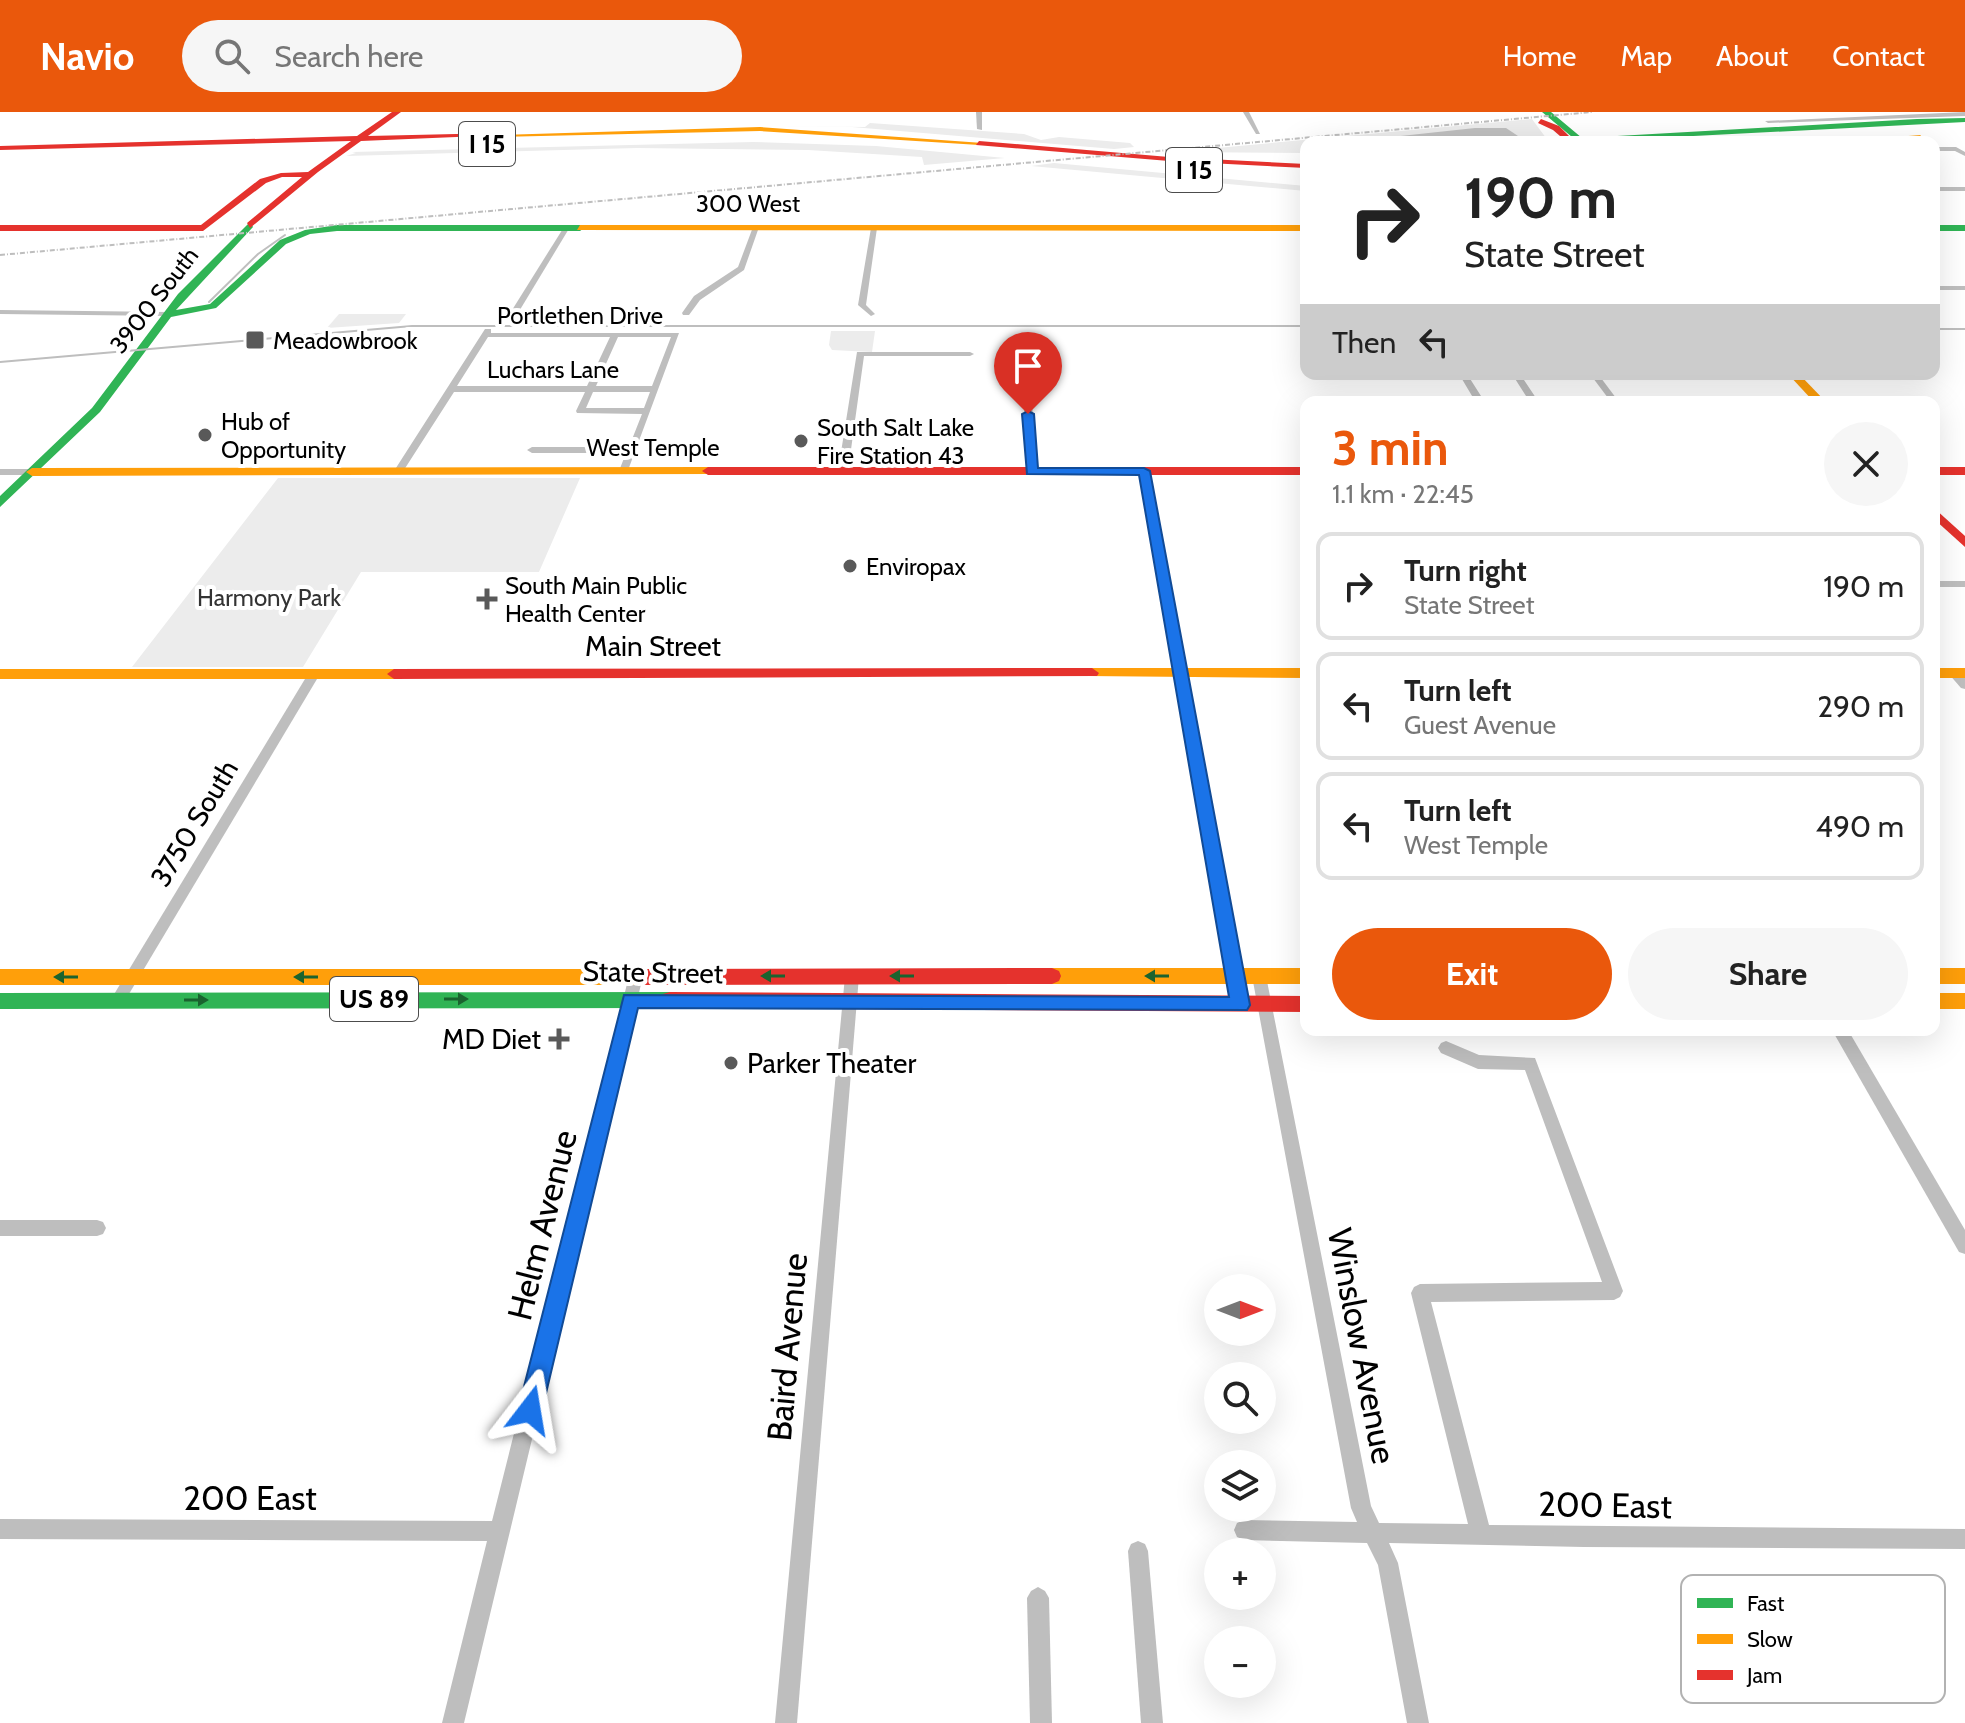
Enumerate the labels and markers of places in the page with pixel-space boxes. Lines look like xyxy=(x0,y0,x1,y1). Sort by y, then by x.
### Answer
place label: Meadowbrook xyxy=(273,326,418,355)
marker: Meadowbrook xyxy=(244,329,266,351)
pin xyxy=(994,332,1062,414)
place label: Hub of Opportunity xyxy=(221,407,346,464)
place label: South Salt Lake Fire Station 43 xyxy=(817,413,974,470)
marker: Hub of Opportunity xyxy=(196,426,214,444)
marker: South Salt Lake Fire Station 43 xyxy=(792,432,810,450)
place label: Enviropax xyxy=(866,552,966,581)
marker: Enviropax xyxy=(841,557,859,575)
place label: South Main Public Health Center xyxy=(505,571,687,628)
marker: South Main Public Health Center xyxy=(476,588,498,610)
place label: MD Diet xyxy=(442,1022,541,1056)
marker: MD Diet xyxy=(548,1028,570,1050)
place label: Parker Theater xyxy=(747,1046,916,1080)
marker: Parker Theater xyxy=(722,1054,740,1072)

